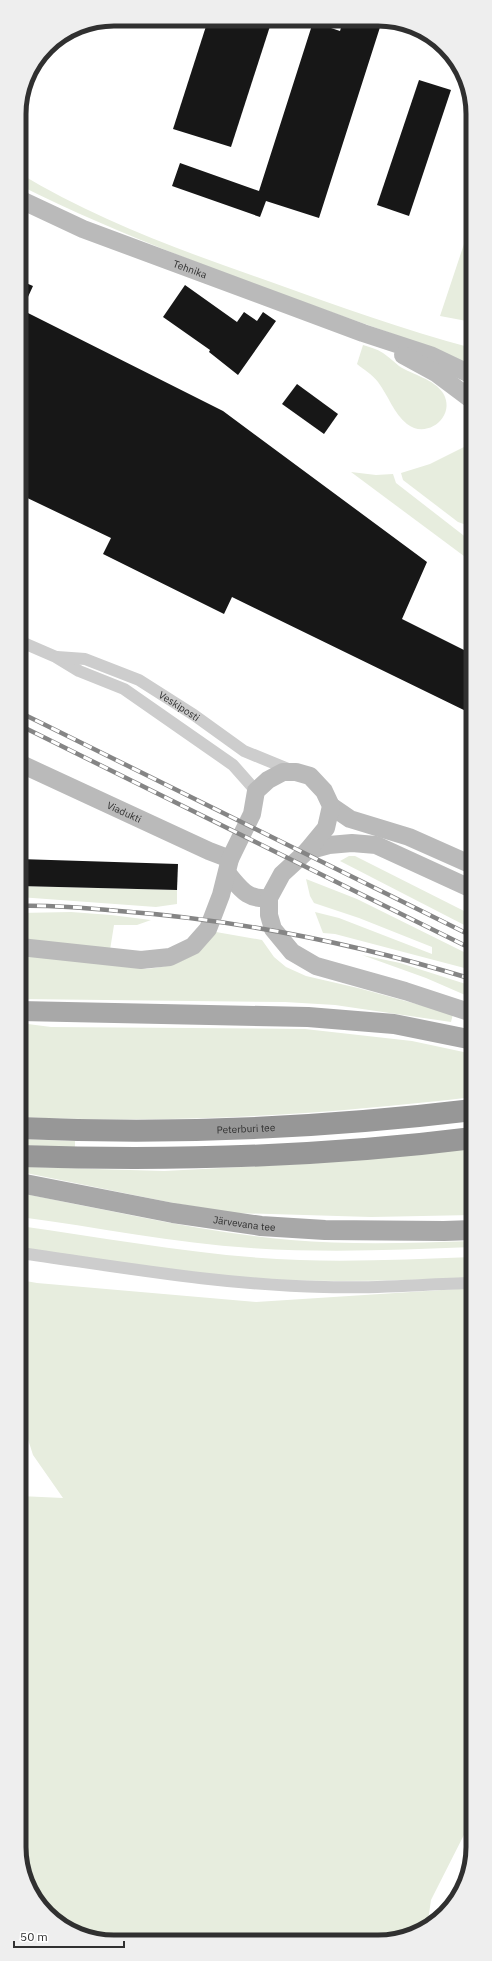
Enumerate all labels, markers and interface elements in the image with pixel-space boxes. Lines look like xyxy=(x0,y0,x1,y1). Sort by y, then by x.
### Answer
street label: Tehnika xyxy=(171,257,209,282)
street label: Veskiposti xyxy=(156,688,202,724)
street label: Viadukti xyxy=(105,799,143,826)
street label: Peterburi tee xyxy=(216,1121,276,1136)
street label: Järvevana tee xyxy=(212,1213,276,1234)
scale bar xyxy=(14,1923,124,1949)
text: 50 m xyxy=(20,1929,48,1944)

